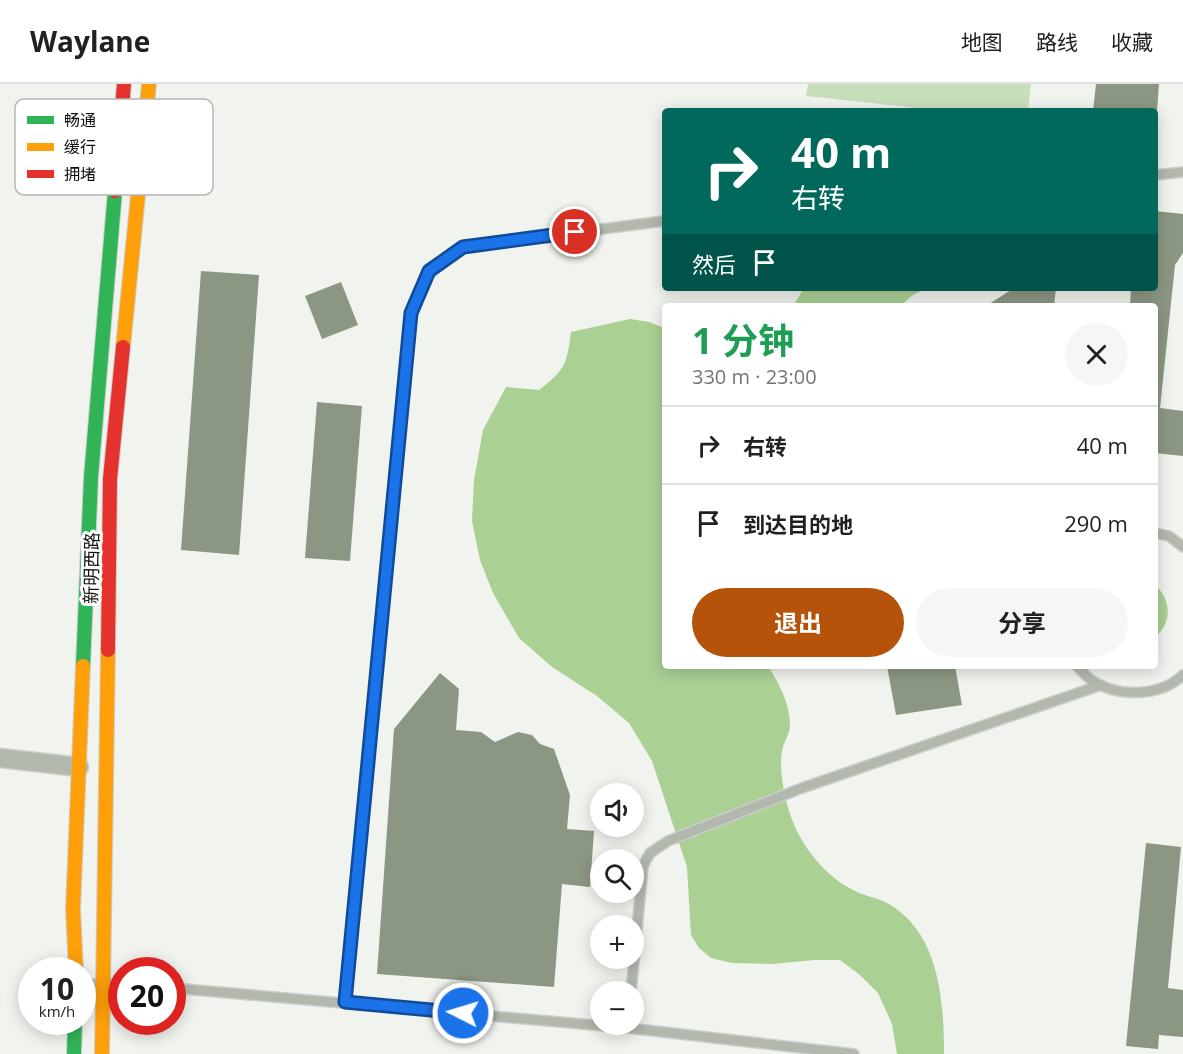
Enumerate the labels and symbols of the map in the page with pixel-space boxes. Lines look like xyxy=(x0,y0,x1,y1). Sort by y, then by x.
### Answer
legend xyxy=(15,99,213,195)
text: 畅通 xyxy=(64,109,96,131)
text: 缓行 xyxy=(64,136,96,158)
text: 拥堵 xyxy=(64,163,96,185)
pin xyxy=(549,206,600,257)
street label: 新明西路 xyxy=(78,532,104,604)
speed limit sign: 20 xyxy=(108,957,186,1035)
position arrow xyxy=(431,981,495,1045)

